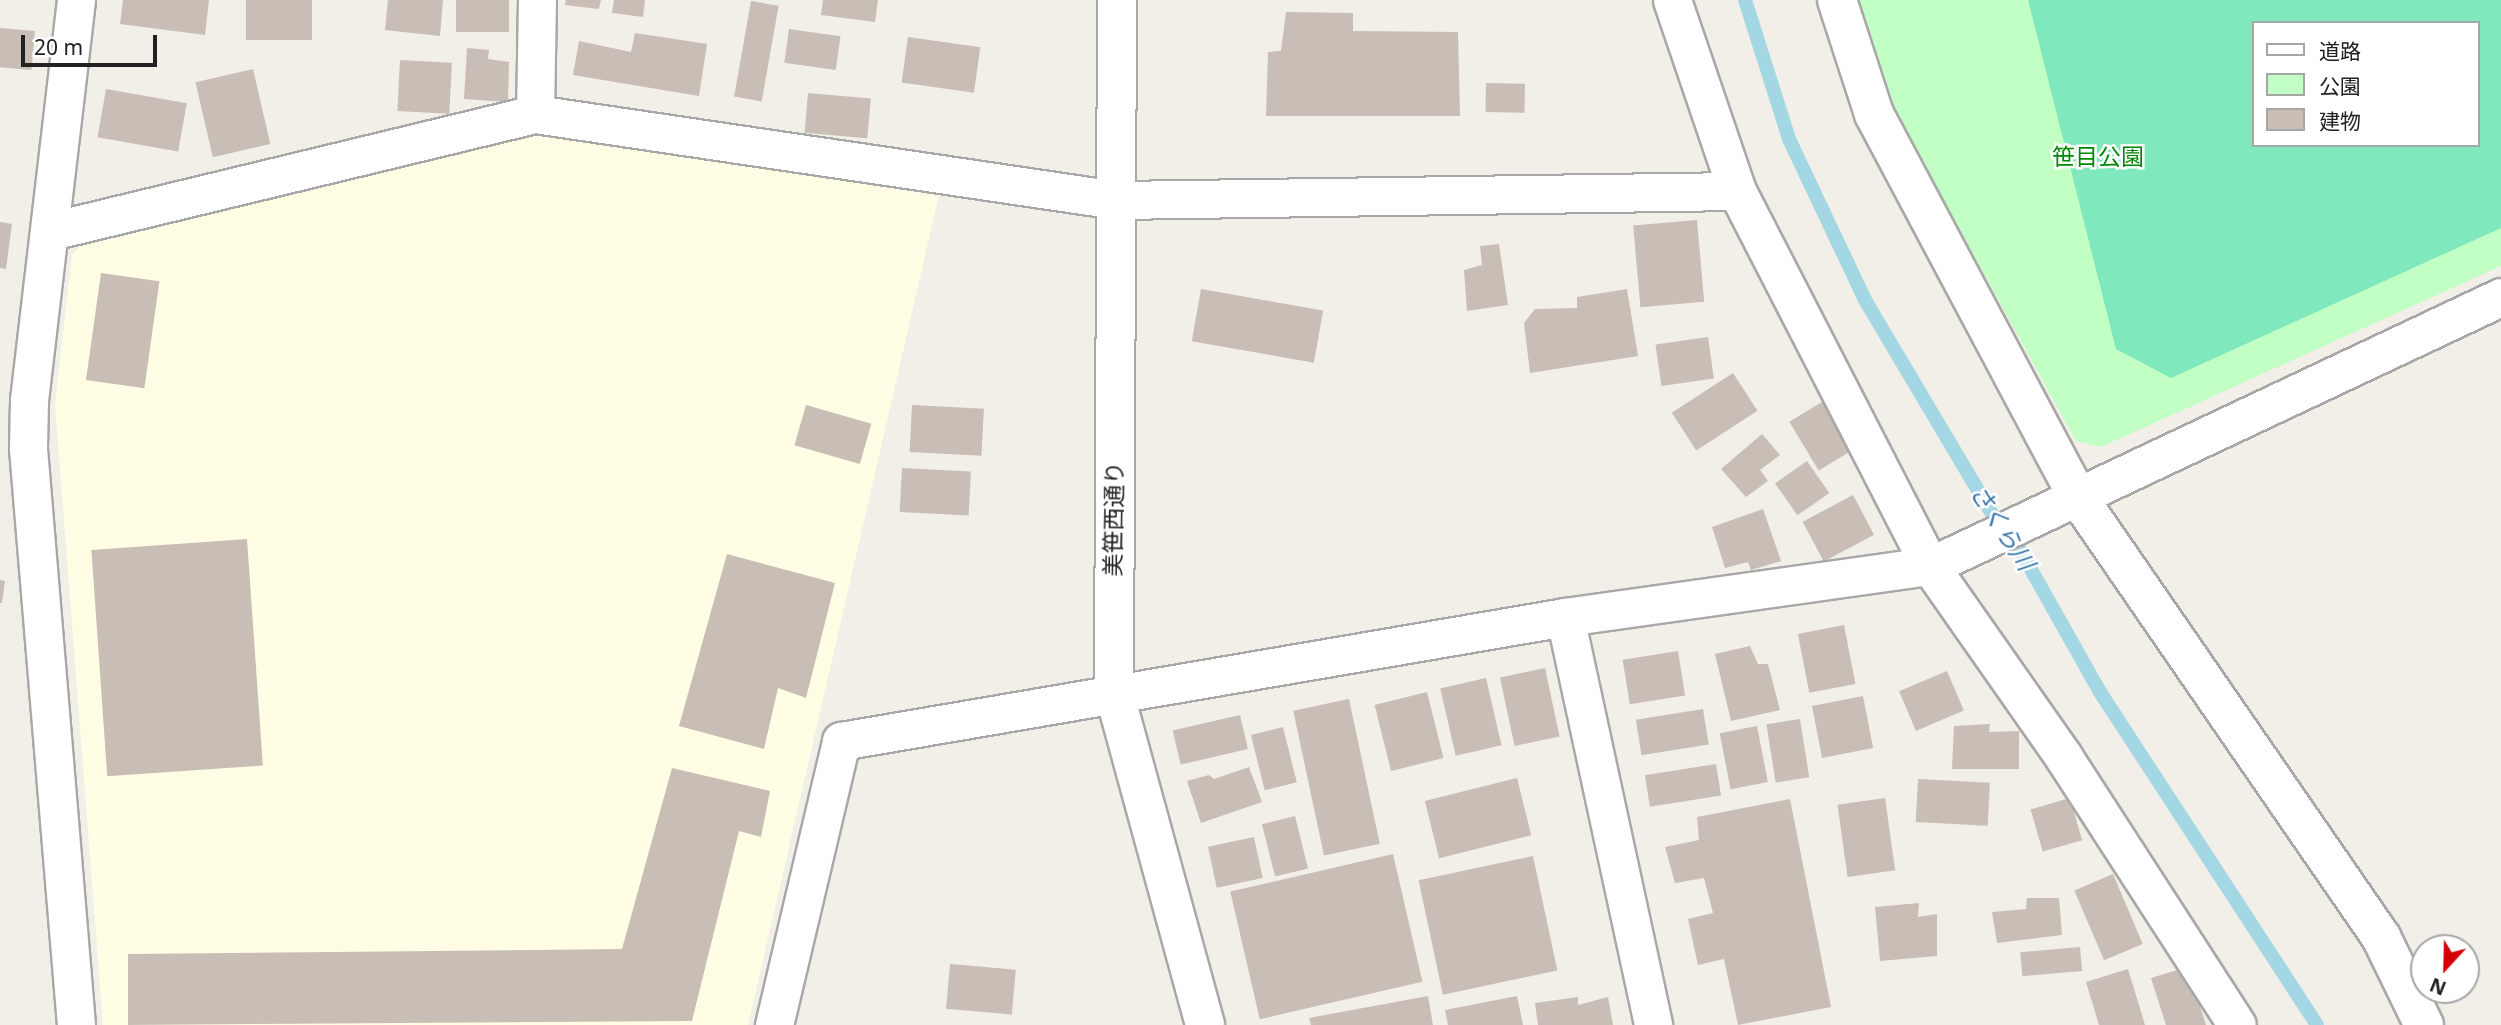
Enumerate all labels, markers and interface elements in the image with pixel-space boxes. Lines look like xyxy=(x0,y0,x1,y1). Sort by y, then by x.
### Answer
scale bar xyxy=(24,21,161,65)
legend xyxy=(2252,21,2480,147)
text: 20 m xyxy=(34,33,83,61)
text: 道路 xyxy=(2319,37,2361,65)
text: 公園 xyxy=(2319,72,2361,100)
text: 建物 xyxy=(2319,107,2361,135)
park label: 笹目公園 xyxy=(2052,142,2144,170)
street label: 美笹西通り xyxy=(1098,461,1128,577)
water label: さくら川 xyxy=(1965,479,2041,575)
north arrow xyxy=(2410,934,2480,1004)
text: N xyxy=(2426,972,2450,1002)

